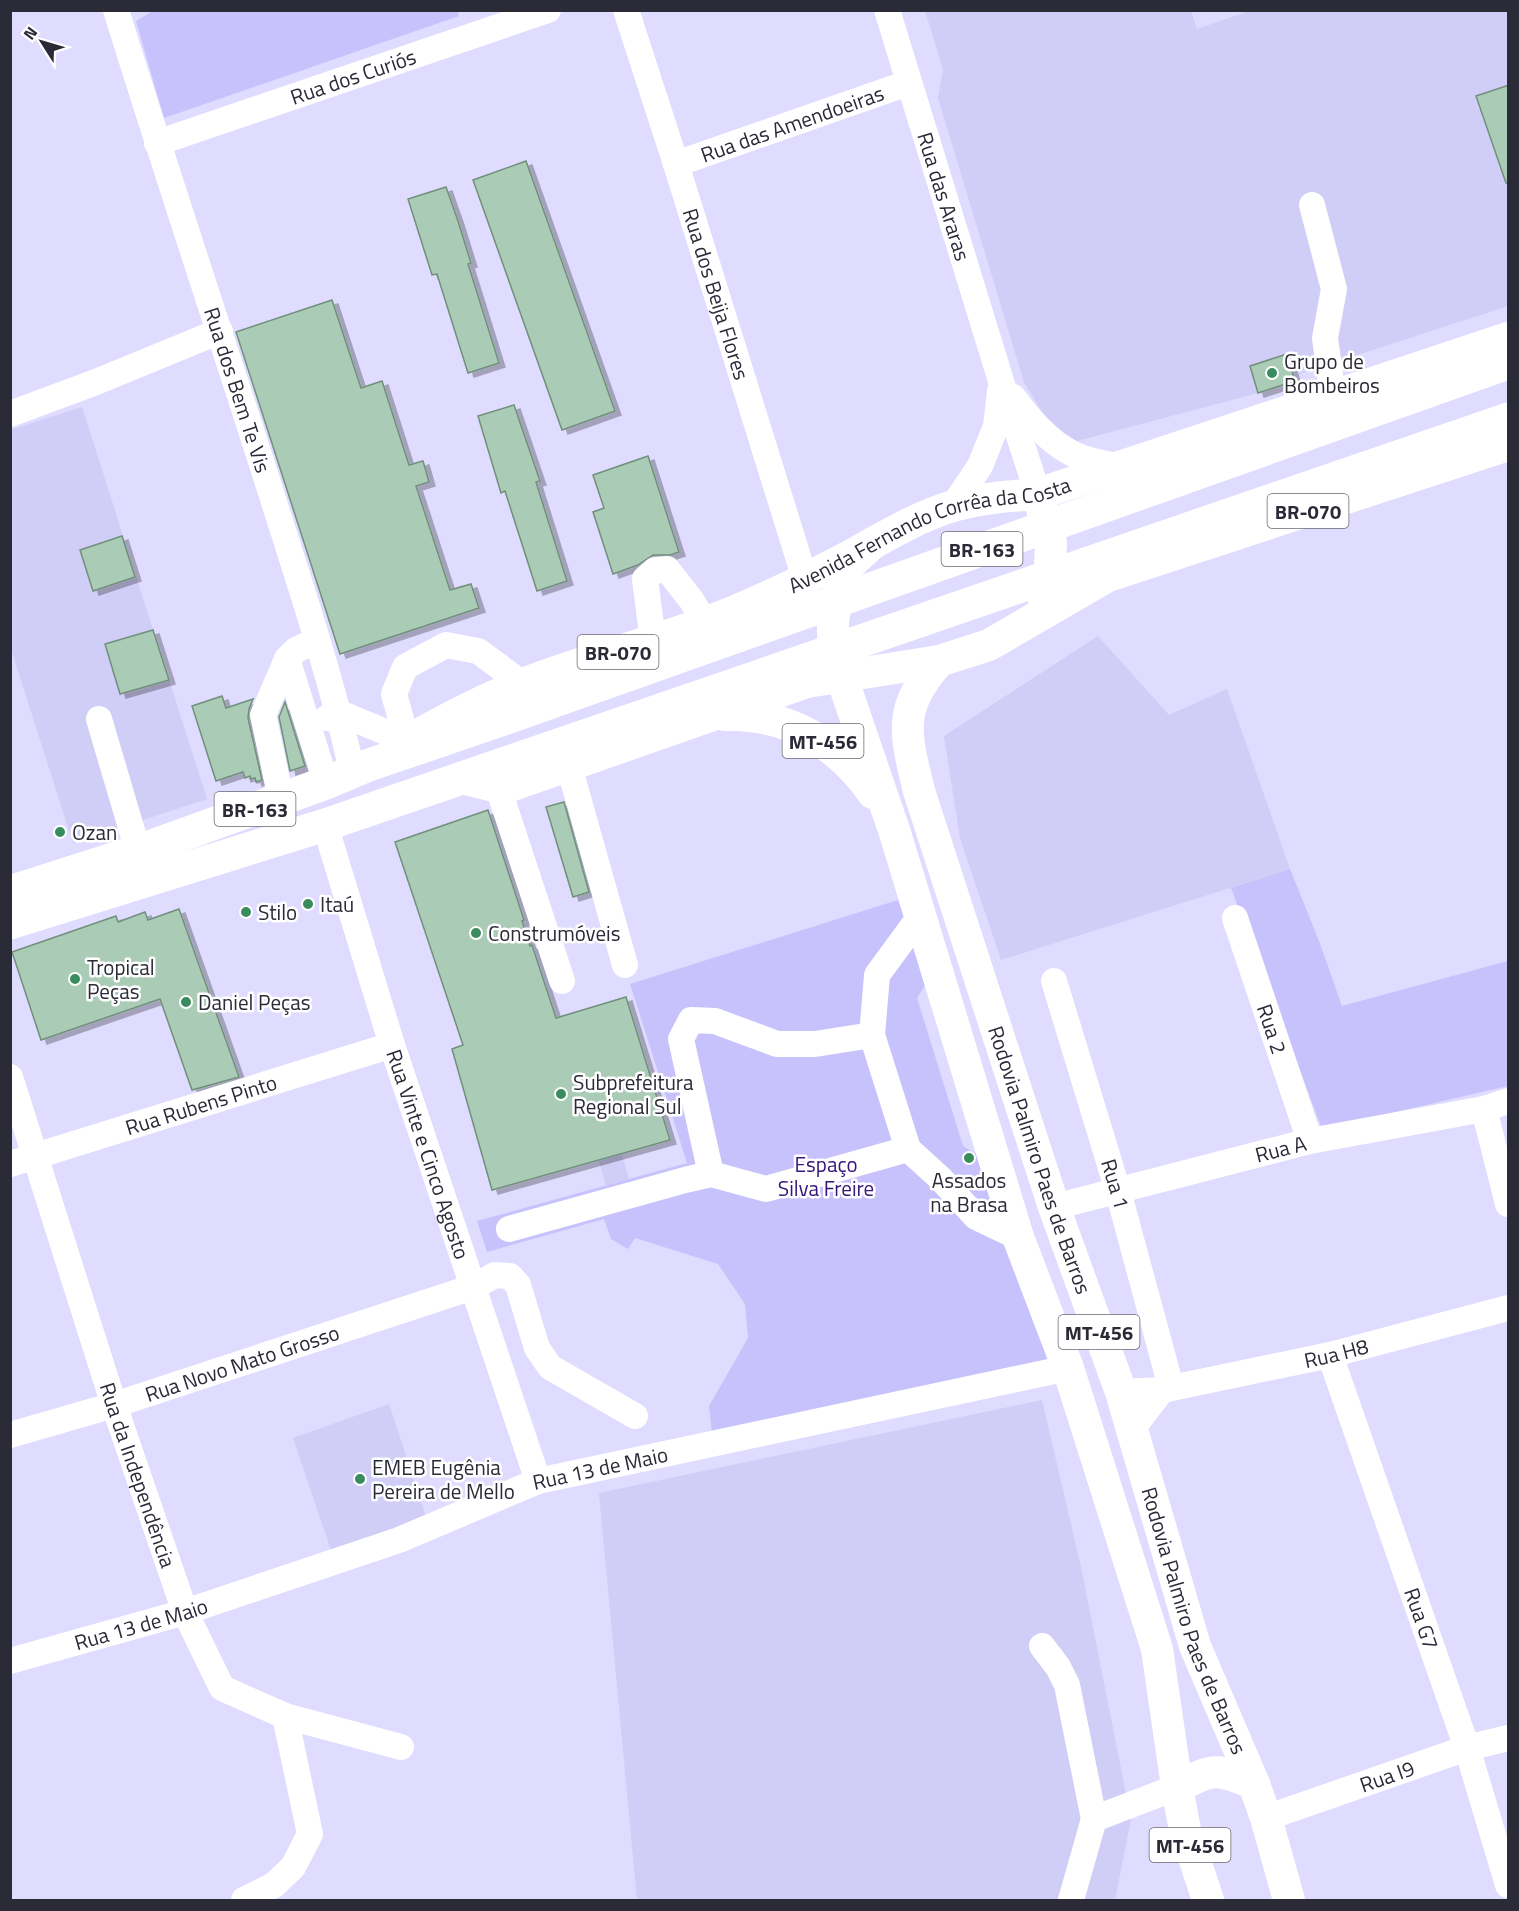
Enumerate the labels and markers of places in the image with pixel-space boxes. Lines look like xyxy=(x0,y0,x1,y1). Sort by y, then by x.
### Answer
place label: Grupo de Bombeiros xyxy=(1284,345,1380,401)
marker: Grupo de Bombeiros xyxy=(1265,366,1279,380)
place label: Ozan xyxy=(72,816,117,848)
marker: Ozan xyxy=(53,825,67,839)
place label: Itaú xyxy=(320,888,354,920)
place label: Stilo xyxy=(258,896,297,928)
marker: Itaú xyxy=(301,897,315,911)
marker: Stilo xyxy=(239,905,253,919)
place label: Construmóveis xyxy=(488,917,620,949)
marker: Construmóveis xyxy=(469,926,483,940)
place label: Tropical Peças xyxy=(87,951,155,1007)
marker: Tropical Peças xyxy=(68,972,82,986)
place label: Daniel Peças xyxy=(198,986,310,1018)
marker: Daniel Peças xyxy=(179,995,193,1009)
place label: Subprefeitura Regional Sul xyxy=(573,1066,694,1122)
marker: Subprefeitura Regional Sul xyxy=(554,1087,568,1101)
marker: Assados na Brasa xyxy=(962,1151,976,1165)
place label: Assados na Brasa xyxy=(930,1164,1008,1220)
place label: EMEB Eugênia Pereira de Mello xyxy=(372,1451,515,1507)
marker: EMEB Eugênia Pereira de Mello xyxy=(353,1472,367,1486)

